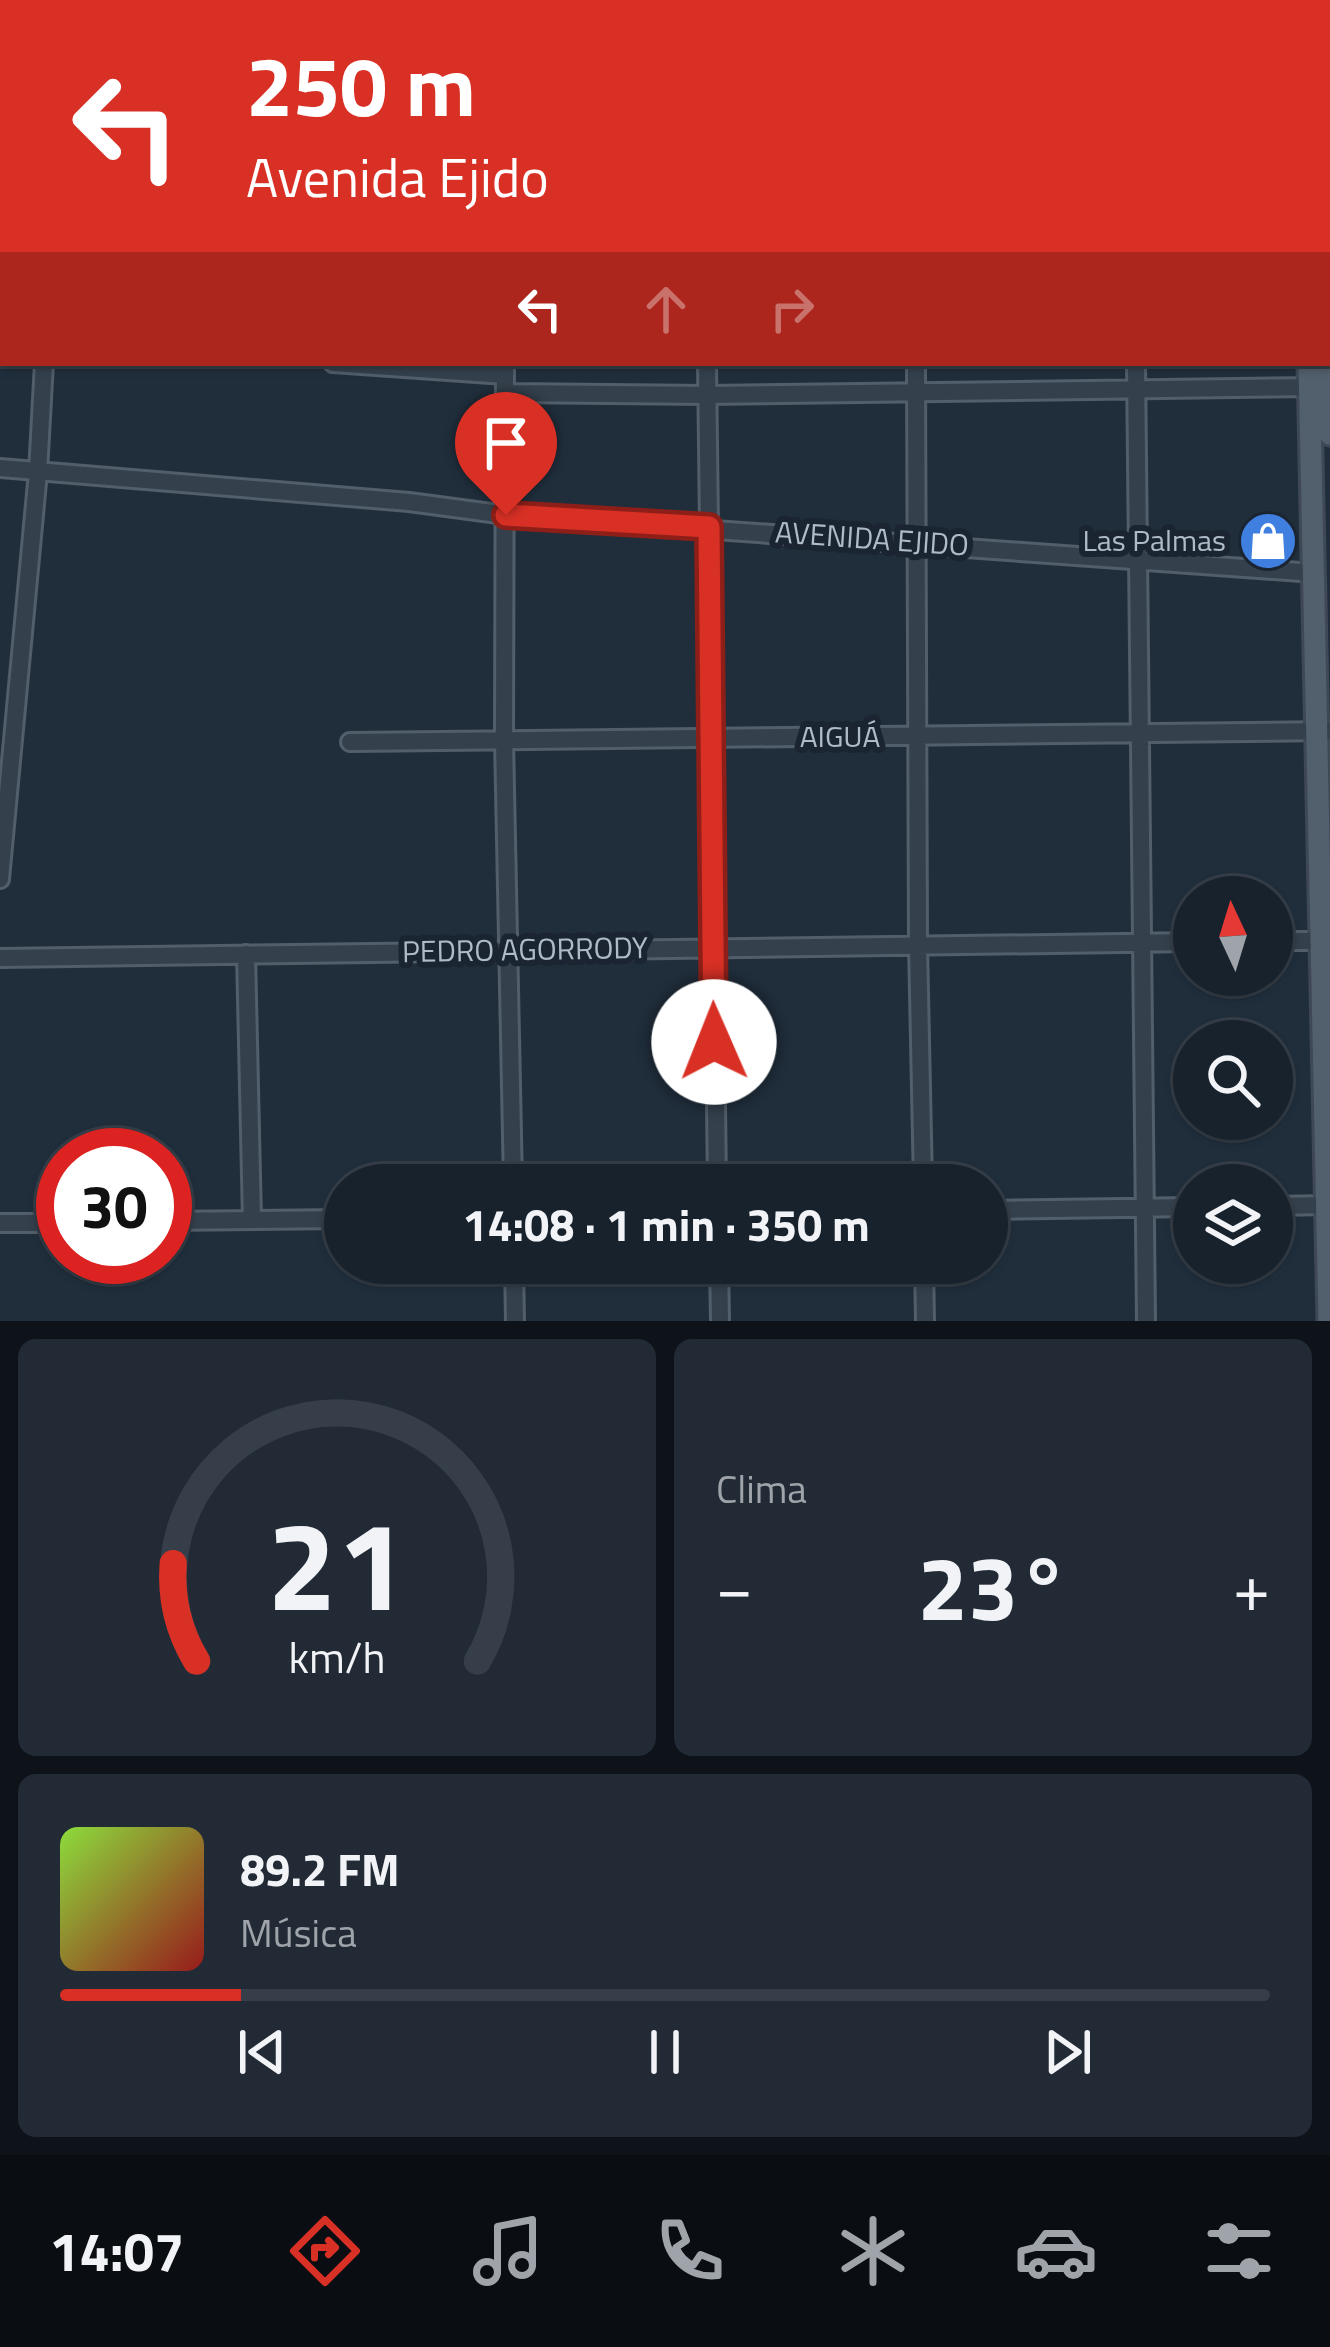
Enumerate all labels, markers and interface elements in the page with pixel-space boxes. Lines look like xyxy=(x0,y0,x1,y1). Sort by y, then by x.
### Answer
text: 250 m xyxy=(246,21,476,149)
icon: left xyxy=(48,48,204,204)
text: Avenida Ejido xyxy=(246,136,549,218)
icon: left xyxy=(507,276,573,342)
icon: ahead xyxy=(633,276,699,342)
icon: right xyxy=(759,276,825,342)
pin xyxy=(455,392,557,515)
icon: arrive xyxy=(473,410,539,476)
street label: AVENIDA EJIDO xyxy=(774,508,970,568)
shop icon: Las Palmas xyxy=(1237,510,1299,572)
place label: Las Palmas xyxy=(1082,517,1226,563)
street label: AIGUÁ xyxy=(800,713,880,759)
north arrow xyxy=(1173,876,1293,996)
map controls xyxy=(1173,876,1293,1284)
street label: PEDRO AGORRODY xyxy=(402,924,648,974)
position arrow xyxy=(651,979,777,1105)
button: search xyxy=(1173,1020,1293,1140)
speed limit sign: 30 xyxy=(36,1128,192,1284)
button: layers xyxy=(1173,1164,1293,1284)
text: 14:08 · 1 min · 350 m xyxy=(462,1190,870,1258)
text: Clima xyxy=(716,1459,807,1518)
text: 21 xyxy=(267,1469,407,1658)
text: 23° xyxy=(917,1518,1069,1655)
text: − xyxy=(716,1536,753,1637)
text: + xyxy=(1233,1536,1270,1637)
text: km/h xyxy=(288,1623,386,1689)
text: 89.2 FM xyxy=(240,1835,400,1903)
text: Música xyxy=(240,1903,357,1962)
icon: previous xyxy=(229,2019,295,2085)
icon: pause xyxy=(632,2019,698,2085)
icon: next xyxy=(1035,2019,1101,2085)
icon: directions xyxy=(283,2209,367,2293)
icon: music xyxy=(466,2209,550,2293)
icon: phone xyxy=(648,2209,732,2293)
icon: climate xyxy=(831,2209,915,2293)
icon: car xyxy=(1014,2209,1098,2293)
icon: filters xyxy=(1197,2209,1281,2293)
text: 14:07 xyxy=(49,2210,184,2292)

